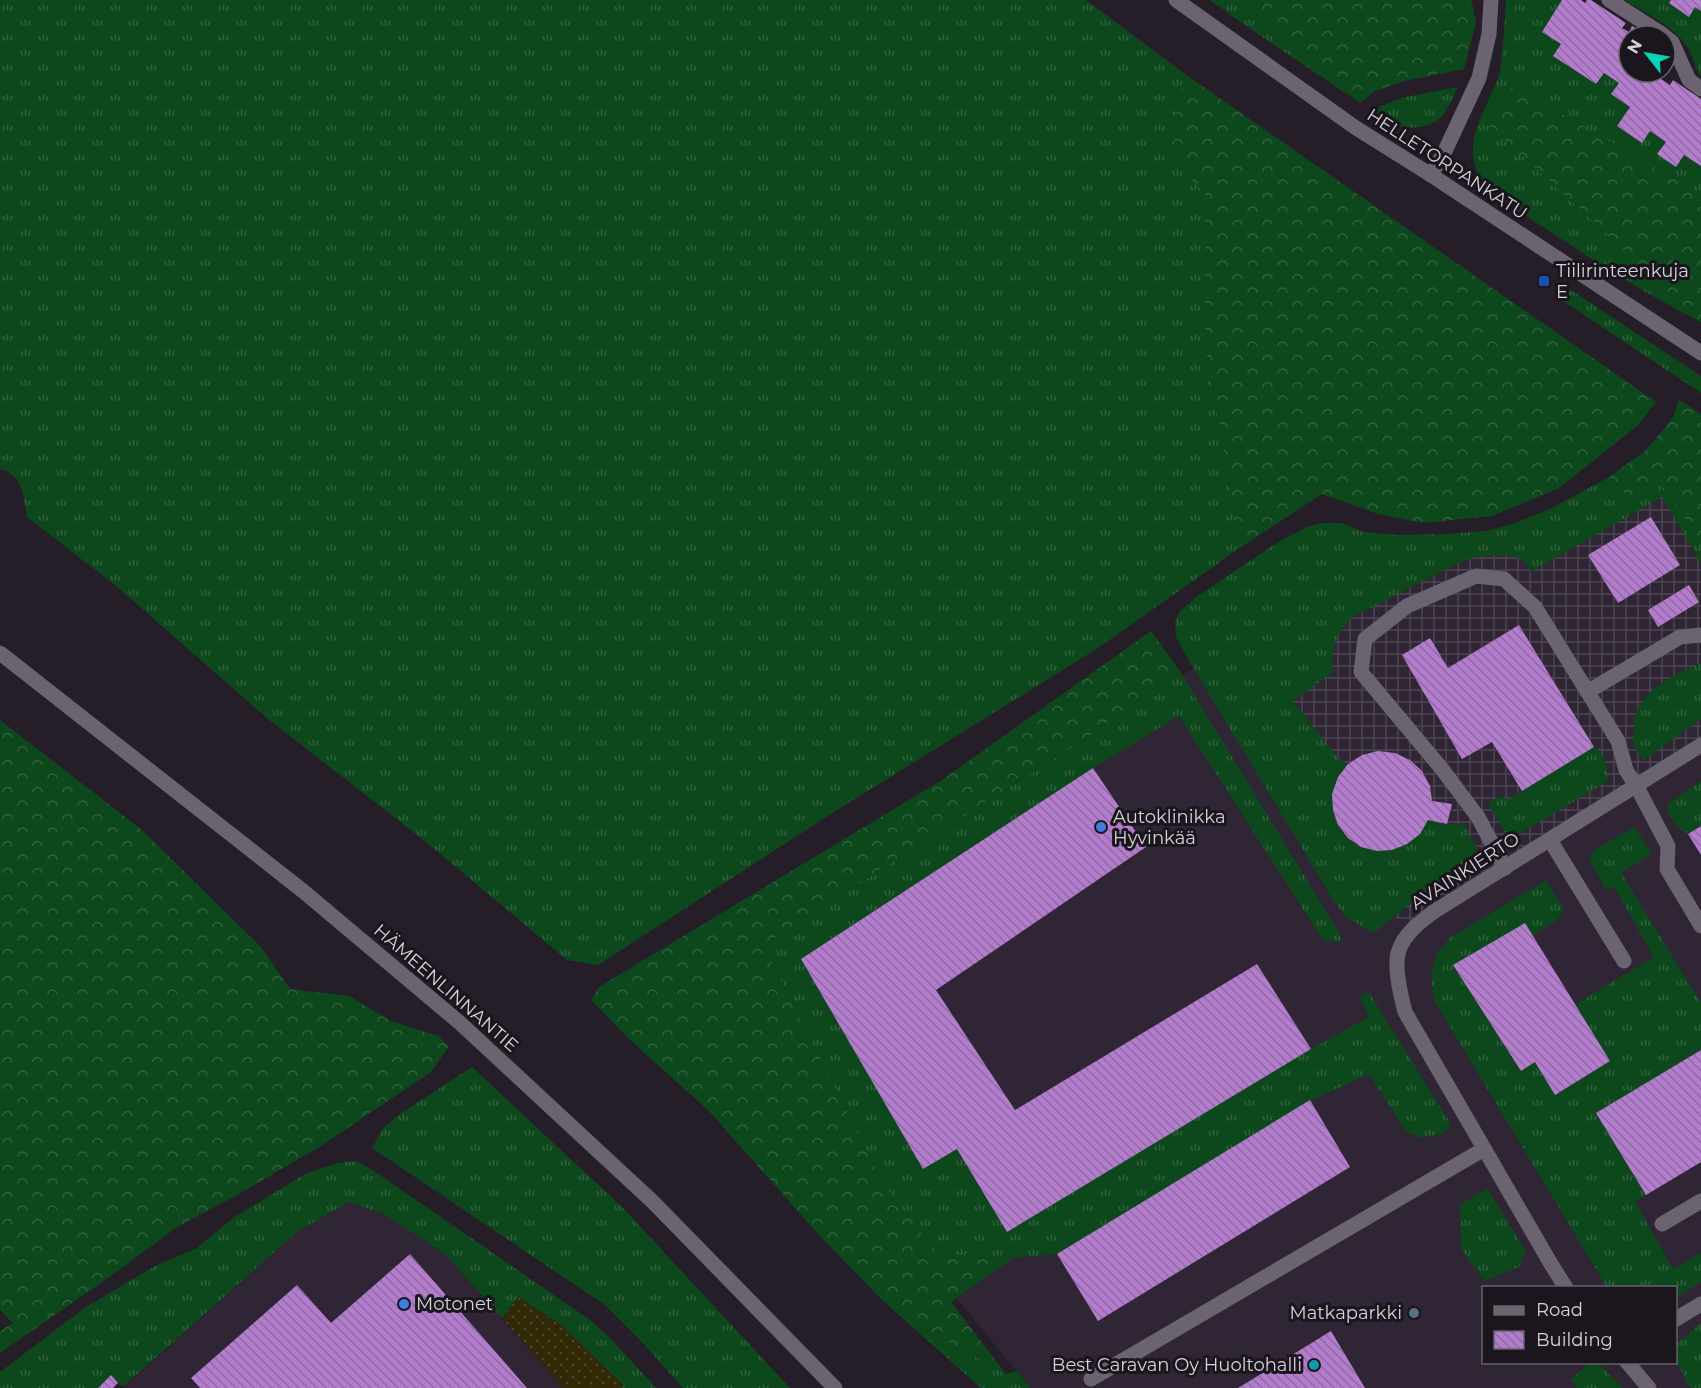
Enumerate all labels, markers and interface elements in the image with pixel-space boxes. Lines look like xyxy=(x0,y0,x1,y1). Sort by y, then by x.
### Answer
north arrow xyxy=(1617,24,1677,84)
text: N xyxy=(1623,36,1646,57)
street label: HELLETORPANKATU xyxy=(1363,104,1531,224)
place label: Tiilirinteenkuja E xyxy=(1556,260,1689,303)
marker: Tiilirinteenkuja E xyxy=(1537,274,1551,288)
place label: Autoklinikka Hyvinkää xyxy=(1113,806,1226,849)
marker: Autoklinikka Hyvinkää xyxy=(1094,820,1108,834)
street label: AVAINKIERTO xyxy=(1406,828,1524,914)
street label: HÄMEENLINNANTIE xyxy=(369,919,523,1057)
legend xyxy=(1482,1286,1677,1364)
place label: Motonet xyxy=(416,1293,493,1315)
marker: Motonet xyxy=(397,1297,411,1311)
text: Road xyxy=(1536,1299,1583,1321)
place label: Matkaparkki xyxy=(1289,1302,1402,1324)
marker: Matkaparkki xyxy=(1407,1306,1421,1320)
text: Building xyxy=(1536,1329,1613,1351)
place label: Best Caravan Oy Huoltohalli xyxy=(1052,1354,1302,1376)
marker: Best Caravan Oy Huoltohalli xyxy=(1307,1358,1321,1372)

